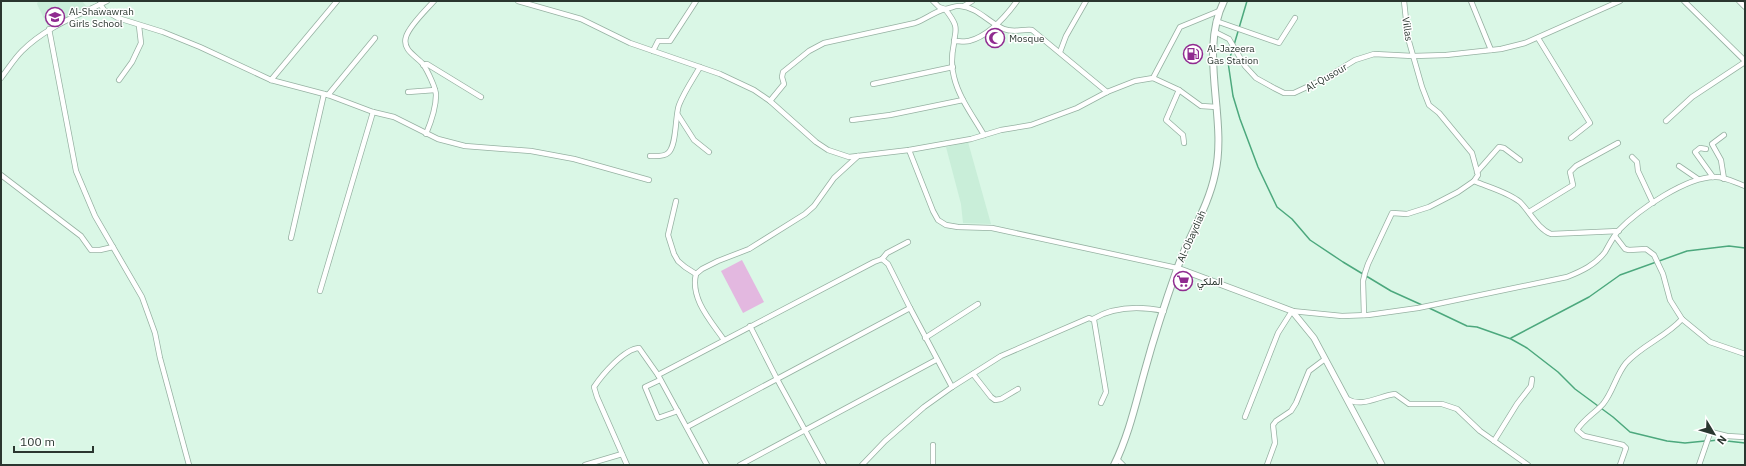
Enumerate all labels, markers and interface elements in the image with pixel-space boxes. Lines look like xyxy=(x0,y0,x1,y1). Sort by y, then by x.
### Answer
place label: Al-Shawawrah Girls School xyxy=(69,5,134,30)
school or university icon: Al-Shawawrah Girls School xyxy=(44,6,66,28)
street label: Villas xyxy=(1399,16,1416,42)
mosque icon: Mosque xyxy=(984,27,1006,49)
place label: Mosque xyxy=(1009,32,1045,45)
place label: Al-Jazeera Gas Station xyxy=(1207,42,1258,67)
fuel station icon: Al-Jazeera Gas Station xyxy=(1182,43,1204,65)
street label: Al-Qusour xyxy=(1303,60,1350,94)
street label: Al-Obaydiah xyxy=(1174,208,1209,264)
supermarket icon: الملكي xyxy=(1172,270,1194,292)
place label: الملكي xyxy=(1197,275,1223,290)
north arrow xyxy=(1694,414,1734,454)
scale bar xyxy=(14,428,93,454)
text: N xyxy=(1714,433,1730,448)
text: 100 m xyxy=(20,434,55,449)

